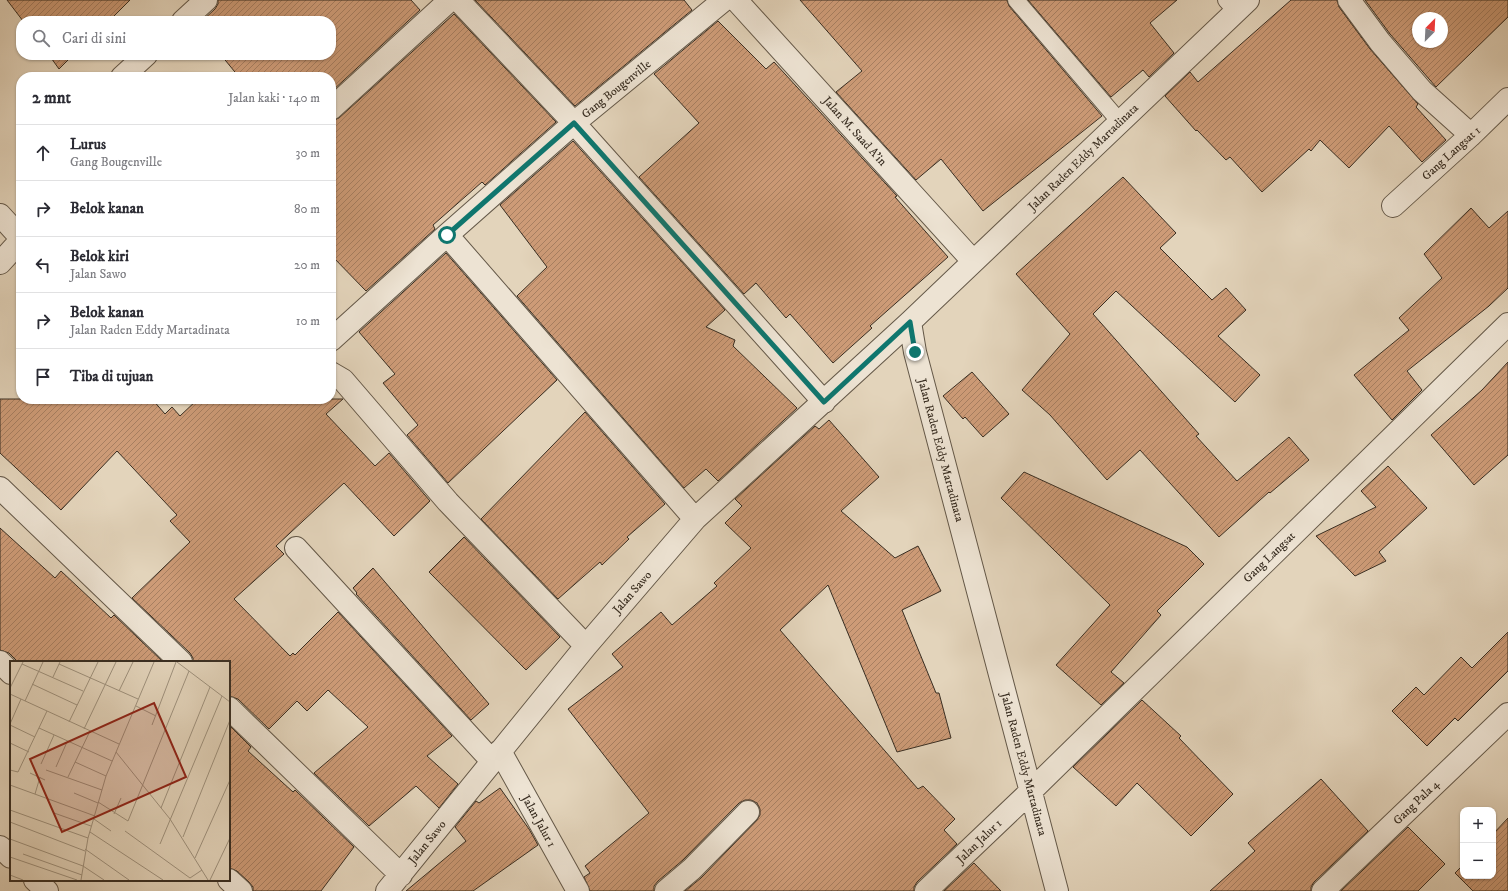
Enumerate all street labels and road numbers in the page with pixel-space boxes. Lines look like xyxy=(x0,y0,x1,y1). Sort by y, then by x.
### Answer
street label: Gang Bougenville xyxy=(579,57,654,122)
street label: Jalan M. Saad A'in xyxy=(819,93,890,170)
street label: Jalan Raden Eddy Martadinata xyxy=(1024,100,1142,215)
street label: Gang Langsat 1 xyxy=(1419,123,1484,184)
street label: Jalan Raden Eddy Martadinata xyxy=(914,376,967,524)
street label: Gang Langsat xyxy=(1240,529,1299,586)
street label: Jalan Sawo xyxy=(609,568,655,618)
street label: Jalan Raden Eddy Martadinata xyxy=(997,690,1050,838)
street label: Gang Pala 4 xyxy=(1390,776,1443,828)
street label: Jalan Jalur 1 xyxy=(518,792,559,850)
street label: Jalan Jalur 1 xyxy=(953,816,1005,867)
street label: Jalan Sawo xyxy=(405,817,450,868)

